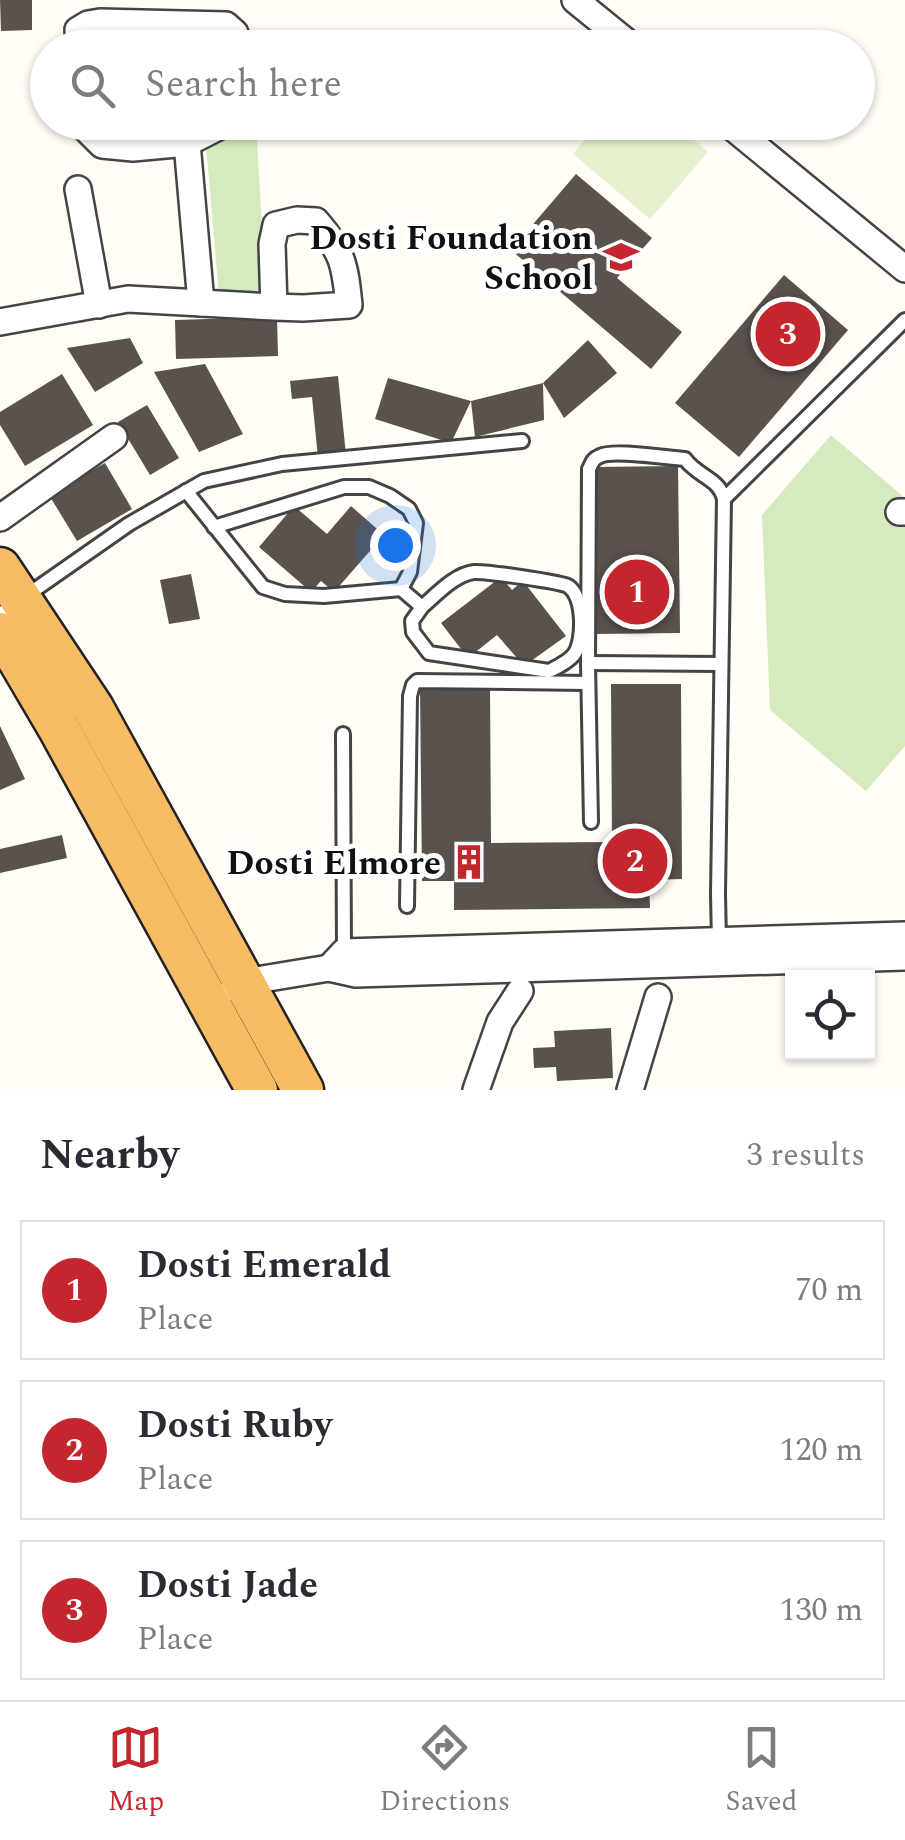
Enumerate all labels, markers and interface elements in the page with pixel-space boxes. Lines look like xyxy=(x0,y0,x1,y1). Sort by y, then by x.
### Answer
search box xyxy=(30,30,875,140)
text: Search here xyxy=(145,56,342,114)
icon: search xyxy=(65,58,120,113)
place label: Dosti Foundation School xyxy=(309,212,593,305)
school or university icon: Dosti Foundation School xyxy=(602,238,640,276)
pin: 3 xyxy=(756,296,820,372)
your location xyxy=(370,520,421,571)
pin: 1 xyxy=(604,554,670,630)
pin: 2 xyxy=(602,824,668,898)
place label: Dosti Elmore xyxy=(226,837,441,890)
building icon: Dosti Elmore xyxy=(450,843,488,881)
map controls xyxy=(785,970,875,1060)
button: locate xyxy=(785,970,875,1060)
text: Nearby xyxy=(40,1124,179,1187)
text: 3 results xyxy=(746,1131,865,1180)
text: Dosti Emerald xyxy=(137,1237,391,1295)
text: 1 xyxy=(66,1266,83,1315)
text: 70 m xyxy=(795,1266,863,1315)
text: Place xyxy=(137,1295,213,1344)
text: Dosti Ruby xyxy=(137,1397,332,1455)
text: 2 xyxy=(66,1426,83,1475)
text: 120 m xyxy=(779,1426,863,1475)
text: Place xyxy=(137,1455,213,1504)
text: Dosti Jade xyxy=(137,1557,318,1615)
text: 3 xyxy=(66,1586,83,1635)
text: 130 m xyxy=(779,1586,863,1635)
text: Place xyxy=(137,1615,213,1664)
tab: Map xyxy=(108,1720,164,1823)
tab: Directions xyxy=(379,1720,510,1823)
tab: Saved xyxy=(726,1720,797,1823)

